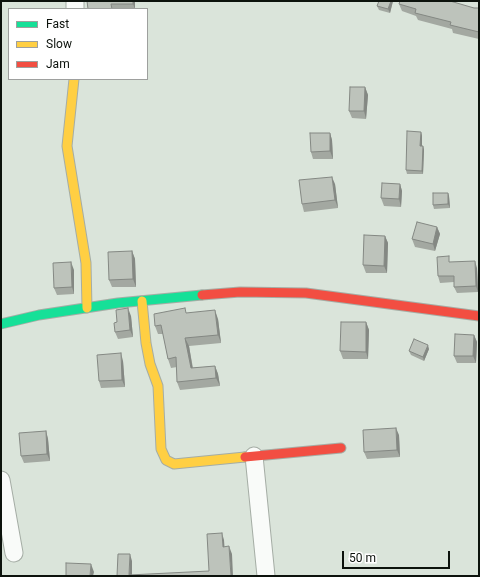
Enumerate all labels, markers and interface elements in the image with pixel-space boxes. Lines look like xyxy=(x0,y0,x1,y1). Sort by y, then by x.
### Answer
legend xyxy=(8,8,148,80)
text: Fast xyxy=(46,17,69,31)
text: Slow xyxy=(46,37,72,51)
text: Jam xyxy=(46,57,70,71)
scale bar xyxy=(344,543,452,569)
text: 50 m xyxy=(349,551,376,565)

